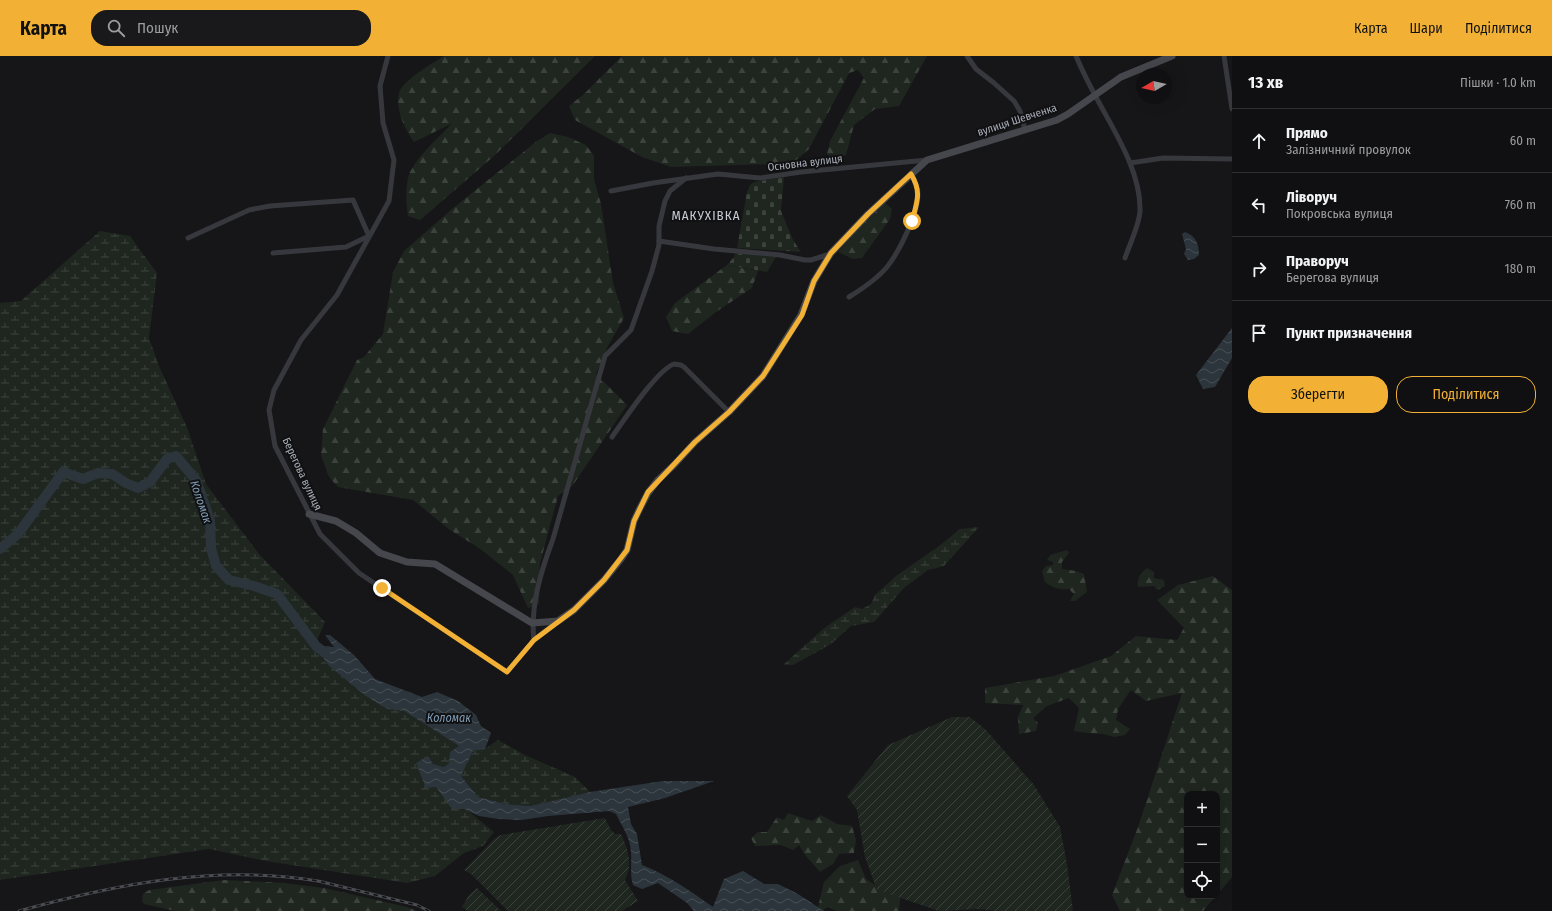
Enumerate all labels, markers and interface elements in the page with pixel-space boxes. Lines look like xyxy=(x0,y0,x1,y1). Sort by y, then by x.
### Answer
search box xyxy=(91,10,371,46)
text: Карта xyxy=(20,17,67,40)
icon: search xyxy=(105,17,127,39)
text: Пошук xyxy=(137,19,178,37)
text: Карта xyxy=(1354,20,1388,37)
text: Шари xyxy=(1410,20,1443,37)
text: Поділитися xyxy=(1465,20,1532,37)
north arrow xyxy=(1136,68,1172,104)
text: 13 хв xyxy=(1248,72,1283,93)
text: Пішки · 1.0 km xyxy=(1460,75,1536,90)
street label: вулиця Шевченка xyxy=(976,101,1058,139)
text: Прямо xyxy=(1286,124,1328,142)
icon: ahead xyxy=(1248,130,1270,152)
text: 60 m xyxy=(1510,133,1536,148)
text: Залізничний провулок xyxy=(1286,142,1411,157)
street label: Основна вулиця xyxy=(767,152,843,174)
text: Ліворуч xyxy=(1286,188,1337,206)
icon: left xyxy=(1248,194,1270,216)
text: 760 m xyxy=(1505,197,1536,212)
text: Покровська вулиця xyxy=(1286,206,1393,221)
district label: МАКУХІВКА xyxy=(672,208,741,223)
route start xyxy=(903,212,921,230)
text: Праворуч xyxy=(1286,252,1349,270)
icon: right xyxy=(1248,258,1270,280)
text: 180 m xyxy=(1505,261,1536,276)
text: Берегова вулиця xyxy=(1286,270,1379,285)
icon: arrive xyxy=(1248,322,1270,344)
text: Пункт призначення xyxy=(1286,324,1412,342)
button: Зберегти xyxy=(1248,376,1388,413)
button: Поділитися xyxy=(1396,376,1536,413)
street label: Берегова вулиця xyxy=(279,436,325,512)
water label: Коломак xyxy=(187,479,215,525)
route end xyxy=(373,579,391,597)
water label: Коломак xyxy=(427,711,471,725)
map controls xyxy=(1184,791,1220,899)
button: + xyxy=(1184,791,1220,827)
button: − xyxy=(1184,827,1220,863)
button: locate xyxy=(1184,863,1220,899)

